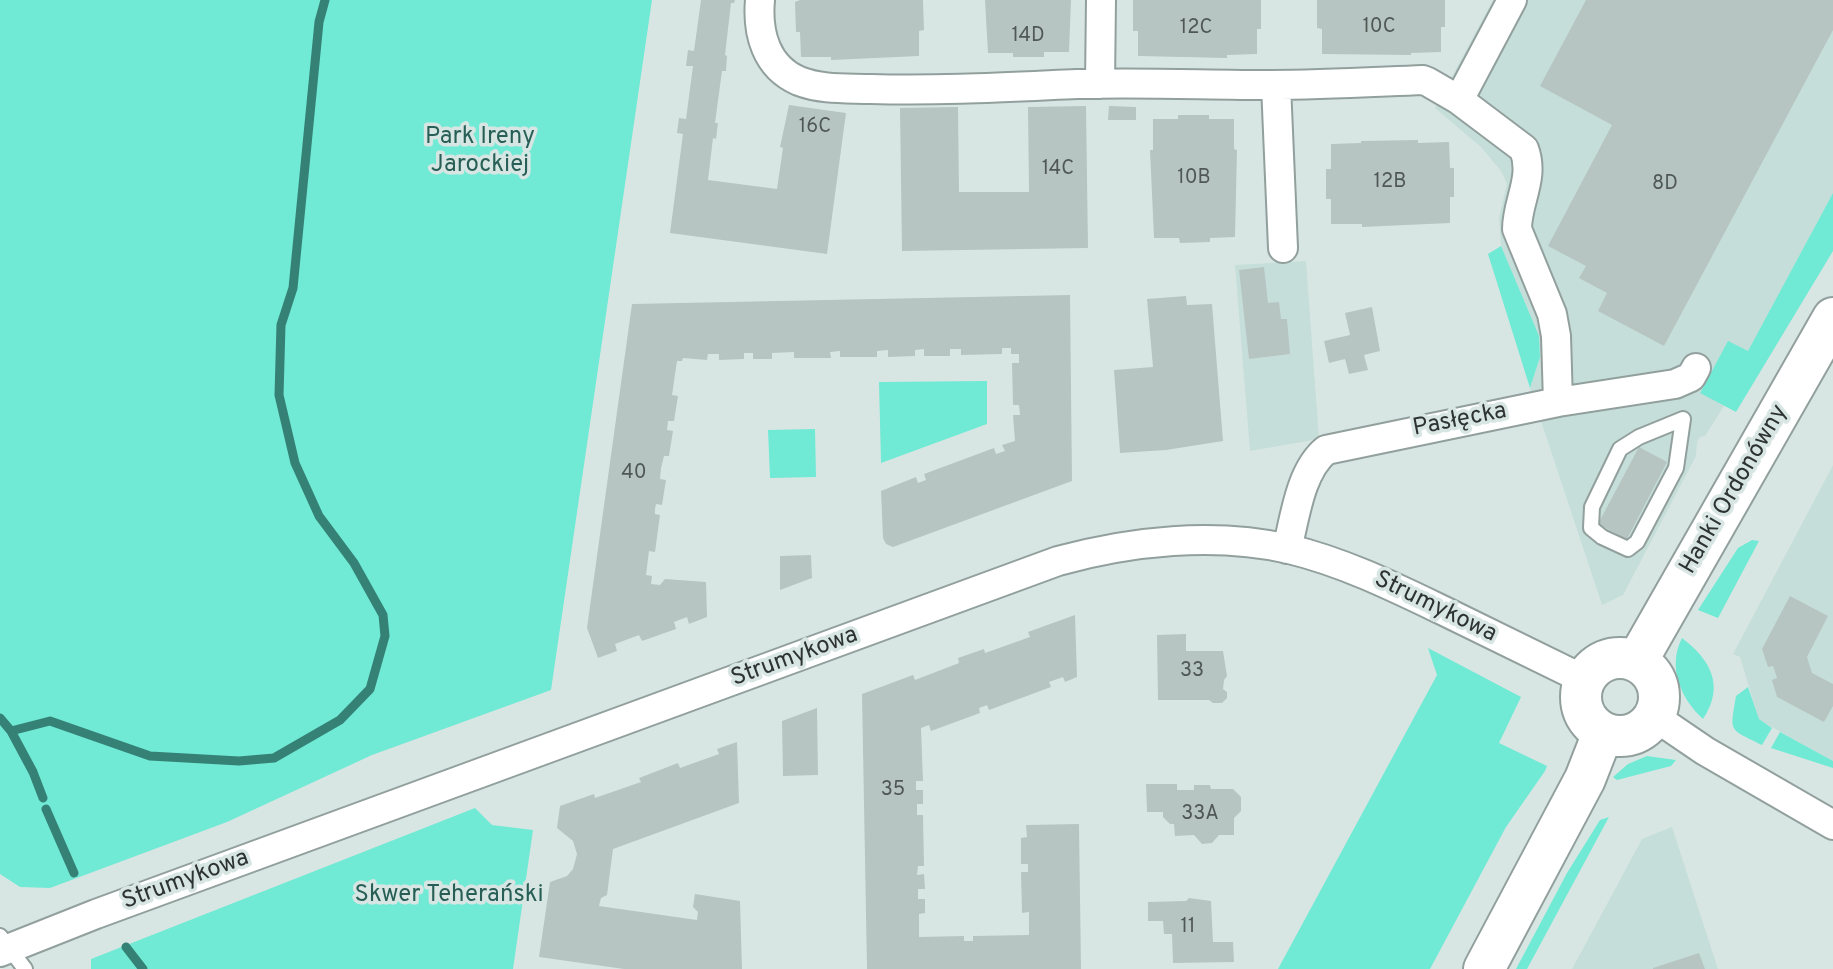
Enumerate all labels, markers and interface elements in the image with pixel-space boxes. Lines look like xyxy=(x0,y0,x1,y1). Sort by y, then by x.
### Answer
house number: 10C xyxy=(1362,16,1396,40)
house number: 12C xyxy=(1180,17,1212,41)
house number: 14D xyxy=(1011,25,1045,49)
house number: 16C xyxy=(799,116,831,140)
park label: Park Ireny Jarockiej xyxy=(425,124,535,180)
house number: 14C xyxy=(1042,158,1074,182)
house number: 10B xyxy=(1177,167,1211,191)
house number: 12B xyxy=(1374,171,1406,195)
house number: 8D xyxy=(1652,173,1678,197)
street label: Pasłęcka xyxy=(1411,398,1509,444)
street label: Hanki Ordonówny xyxy=(1675,400,1795,580)
house number: 40 xyxy=(621,462,647,486)
street label: Strumykowa xyxy=(1369,566,1501,650)
street label: Strumykowa xyxy=(728,622,862,694)
house number: 33 xyxy=(1180,660,1204,684)
house number: 35 xyxy=(881,779,905,803)
house number: 33A xyxy=(1181,803,1219,827)
street label: Strumykowa xyxy=(119,845,253,917)
park label: Skwer Teherański xyxy=(355,882,543,910)
house number: 11 xyxy=(1181,916,1195,940)

